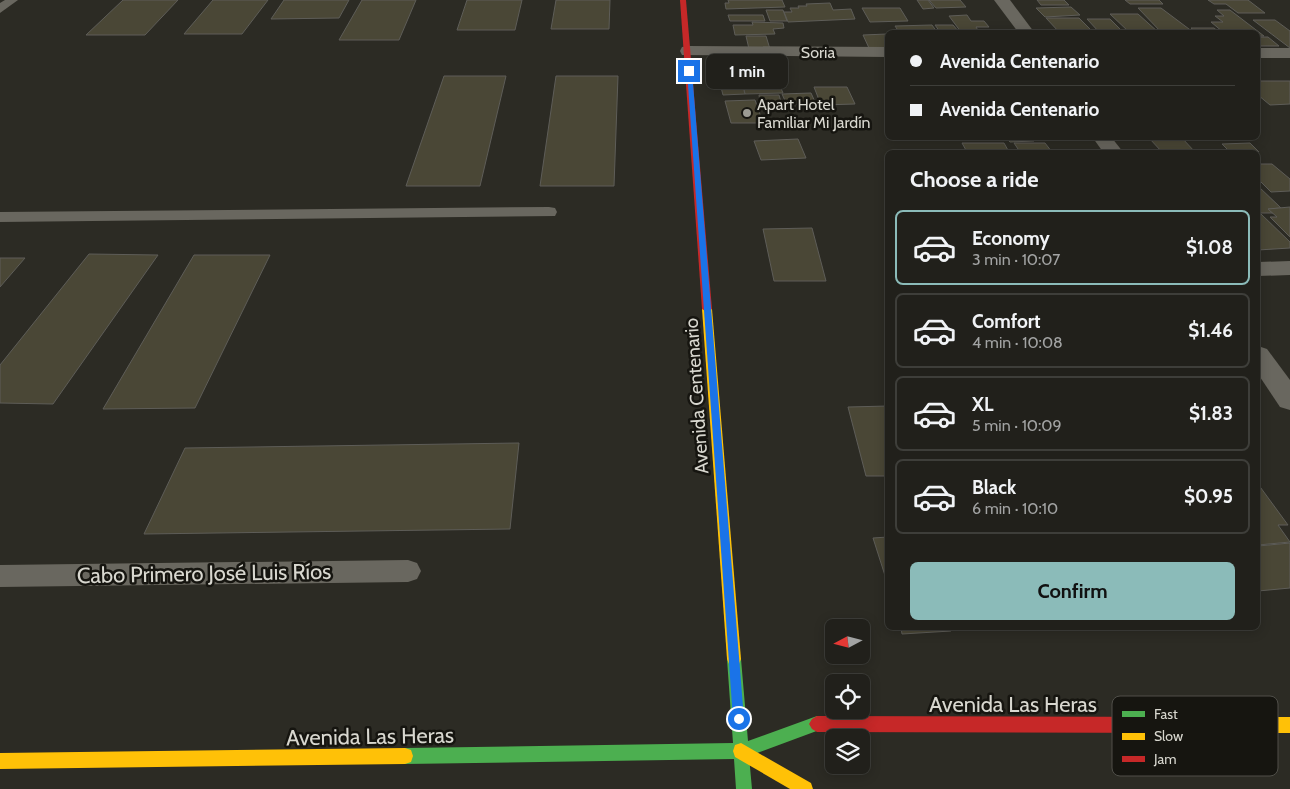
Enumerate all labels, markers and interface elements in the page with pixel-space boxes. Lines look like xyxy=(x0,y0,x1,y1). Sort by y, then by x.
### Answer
street label: Soria xyxy=(801,43,835,62)
text: Avenida Centenario xyxy=(940,50,1099,73)
callout: 1 min xyxy=(706,54,789,88)
route end xyxy=(678,60,700,82)
text: 1 min xyxy=(729,62,765,81)
place label: Apart Hotel Familiar Mi Jardín xyxy=(757,95,871,132)
text: Avenida Centenario xyxy=(940,98,1099,121)
marker: Apart Hotel Familiar Mi Jardín xyxy=(741,107,753,119)
text: Choose a ride xyxy=(910,166,1039,193)
icon: car xyxy=(912,225,957,270)
text: Economy xyxy=(972,227,1050,250)
text: $1.08 xyxy=(1186,236,1233,259)
text: 3 min · 10:07 xyxy=(972,250,1060,269)
icon: car xyxy=(912,308,957,353)
text: Comfort xyxy=(972,310,1041,333)
street label: Avenida Centenario xyxy=(680,317,713,475)
text: $1.46 xyxy=(1188,319,1233,342)
text: 4 min · 10:08 xyxy=(972,333,1063,352)
icon: car xyxy=(912,391,957,436)
text: XL xyxy=(972,393,993,416)
text: $1.83 xyxy=(1189,402,1233,425)
text: 5 min · 10:09 xyxy=(972,416,1062,435)
icon: car xyxy=(912,474,957,519)
text: Black xyxy=(972,476,1016,499)
text: $0.95 xyxy=(1184,485,1233,508)
text: 6 min · 10:10 xyxy=(972,499,1058,518)
street label: Cabo Primero José Luis Ríos xyxy=(77,558,331,589)
button: Confirm xyxy=(910,562,1235,620)
north arrow xyxy=(825,619,870,664)
map controls xyxy=(825,619,870,774)
button: locate xyxy=(825,674,870,719)
street label: Avenida Las Heras xyxy=(929,691,1097,718)
legend xyxy=(1112,696,1278,776)
text: Fast xyxy=(1154,705,1178,723)
route start xyxy=(728,708,750,730)
street label: Avenida Las Heras xyxy=(286,722,454,751)
text: Slow xyxy=(1154,727,1183,745)
button: layers xyxy=(825,729,870,774)
text: Jam xyxy=(1153,750,1176,768)

